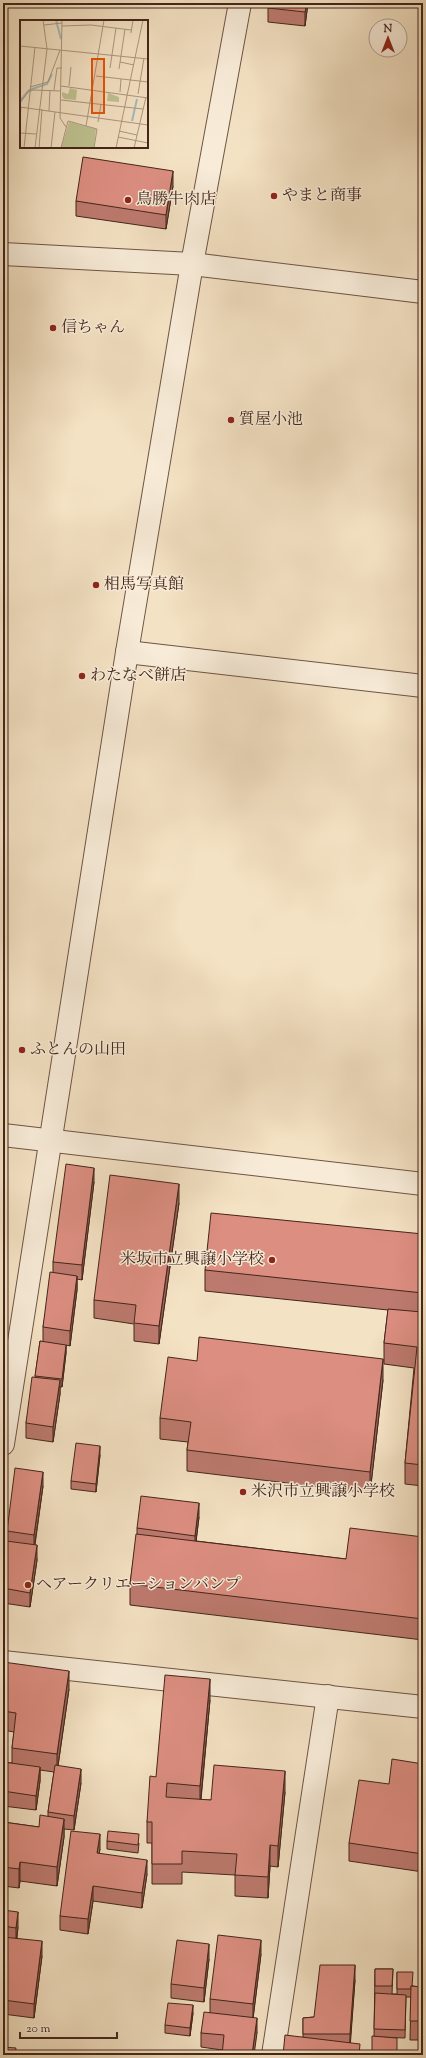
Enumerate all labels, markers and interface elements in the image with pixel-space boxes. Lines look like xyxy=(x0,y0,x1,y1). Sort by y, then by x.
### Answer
north arrow xyxy=(368,18,408,58)
inset map xyxy=(20,20,148,148)
text: N xyxy=(383,21,393,37)
place label: やまと商事 xyxy=(282,185,362,208)
place label: 鳥勝牛肉店 xyxy=(136,189,216,212)
marker: やまと商事 xyxy=(269,191,279,201)
marker: 鳥勝牛肉店 xyxy=(123,195,133,205)
place label: 信ちゃん xyxy=(61,317,125,340)
marker: 信ちゃん xyxy=(48,323,58,333)
place label: 質屋小池 xyxy=(239,409,303,432)
marker: 質屋小池 xyxy=(226,415,236,425)
place label: 相馬写真館 xyxy=(104,574,184,597)
marker: 相馬写真館 xyxy=(91,580,101,590)
place label: わたなべ餅店 xyxy=(90,665,186,688)
marker: わたなべ餅店 xyxy=(77,671,87,681)
place label: ふとんの山田 xyxy=(30,1039,126,1062)
marker: ふとんの山田 xyxy=(17,1045,27,1055)
place label: 米坂市立興譲小学校 xyxy=(120,1249,264,1272)
marker: 米坂市立興譲小学校 xyxy=(267,1255,277,1265)
place label: 米沢市立興譲小学校 xyxy=(251,1481,395,1504)
marker: 米沢市立興譲小学校 xyxy=(238,1487,248,1497)
place label: ヘアークリエーションバンプ xyxy=(36,1574,241,1597)
marker: ヘアークリエーションバンプ xyxy=(23,1580,33,1590)
scale bar xyxy=(20,2014,117,2040)
text: 20 m xyxy=(26,2020,51,2038)

